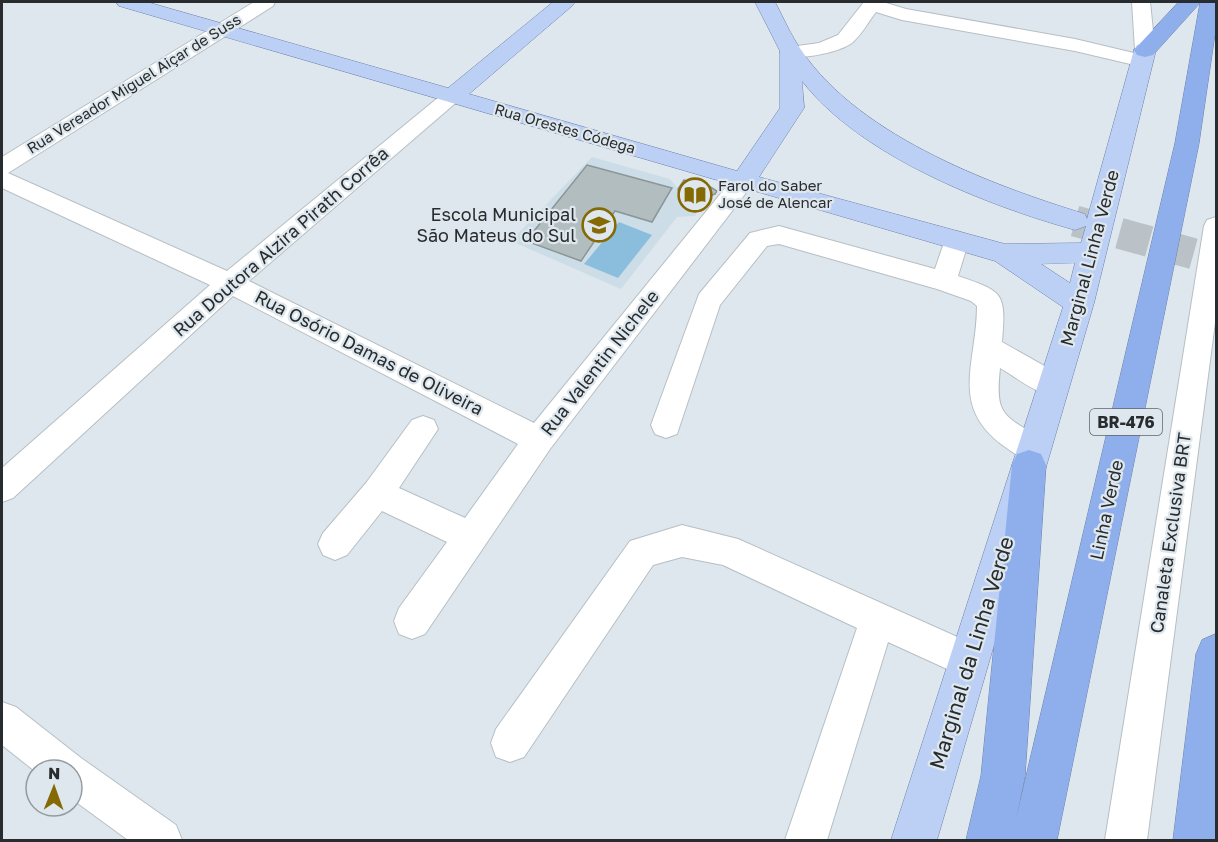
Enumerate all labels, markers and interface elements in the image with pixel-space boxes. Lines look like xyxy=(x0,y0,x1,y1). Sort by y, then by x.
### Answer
street label: Rua Vereador Miguel Aiçar de Suss xyxy=(23,10,244,157)
street label: Rua Orestes Códega xyxy=(493,99,638,157)
street label: Rua Doutora Alzira Pirath Corrêa xyxy=(168,142,393,341)
street label: Marginal Linha Verde xyxy=(1055,167,1123,348)
place label: Farol do Saber José de Alencar xyxy=(718,176,832,211)
library icon: Farol do Saber José de Alencar xyxy=(677,177,713,213)
place label: Escola Municipal São Mateus do Sul xyxy=(416,203,576,246)
school or university icon: Escola Municipal São Mateus do Sul xyxy=(581,207,617,243)
street label: Rua Osório Damas de Oliveira xyxy=(252,285,487,419)
street label: Rua Valentin Nichele xyxy=(535,285,663,440)
road number: BR-476 xyxy=(1090,409,1162,435)
street label: Canaleta Exclusiva BRT xyxy=(1145,431,1195,635)
street label: Linha Verde xyxy=(1085,458,1127,562)
street label: Marginal da Linha Verde xyxy=(923,533,1019,772)
north arrow xyxy=(24,758,84,818)
text: N xyxy=(48,763,61,783)

